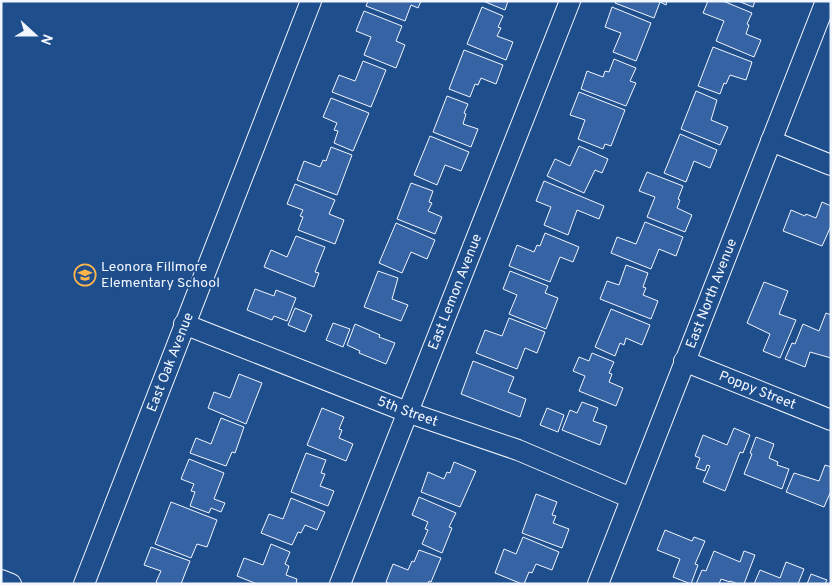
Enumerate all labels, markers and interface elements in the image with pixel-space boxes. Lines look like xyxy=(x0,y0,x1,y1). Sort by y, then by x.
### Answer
north arrow xyxy=(10,10,60,60)
text: N xyxy=(36,31,55,47)
street label: East Lemon Avenue xyxy=(425,231,486,352)
street label: East North Avenue xyxy=(682,236,741,351)
place label: Leonora Fillmore Elementary School xyxy=(101,259,220,292)
school or university icon: Leonora Fillmore Elementary School xyxy=(73,263,97,287)
street label: East Oak Avenue xyxy=(143,310,197,414)
street label: Poppy Street xyxy=(716,367,798,414)
street label: 5th Street xyxy=(375,393,440,430)

